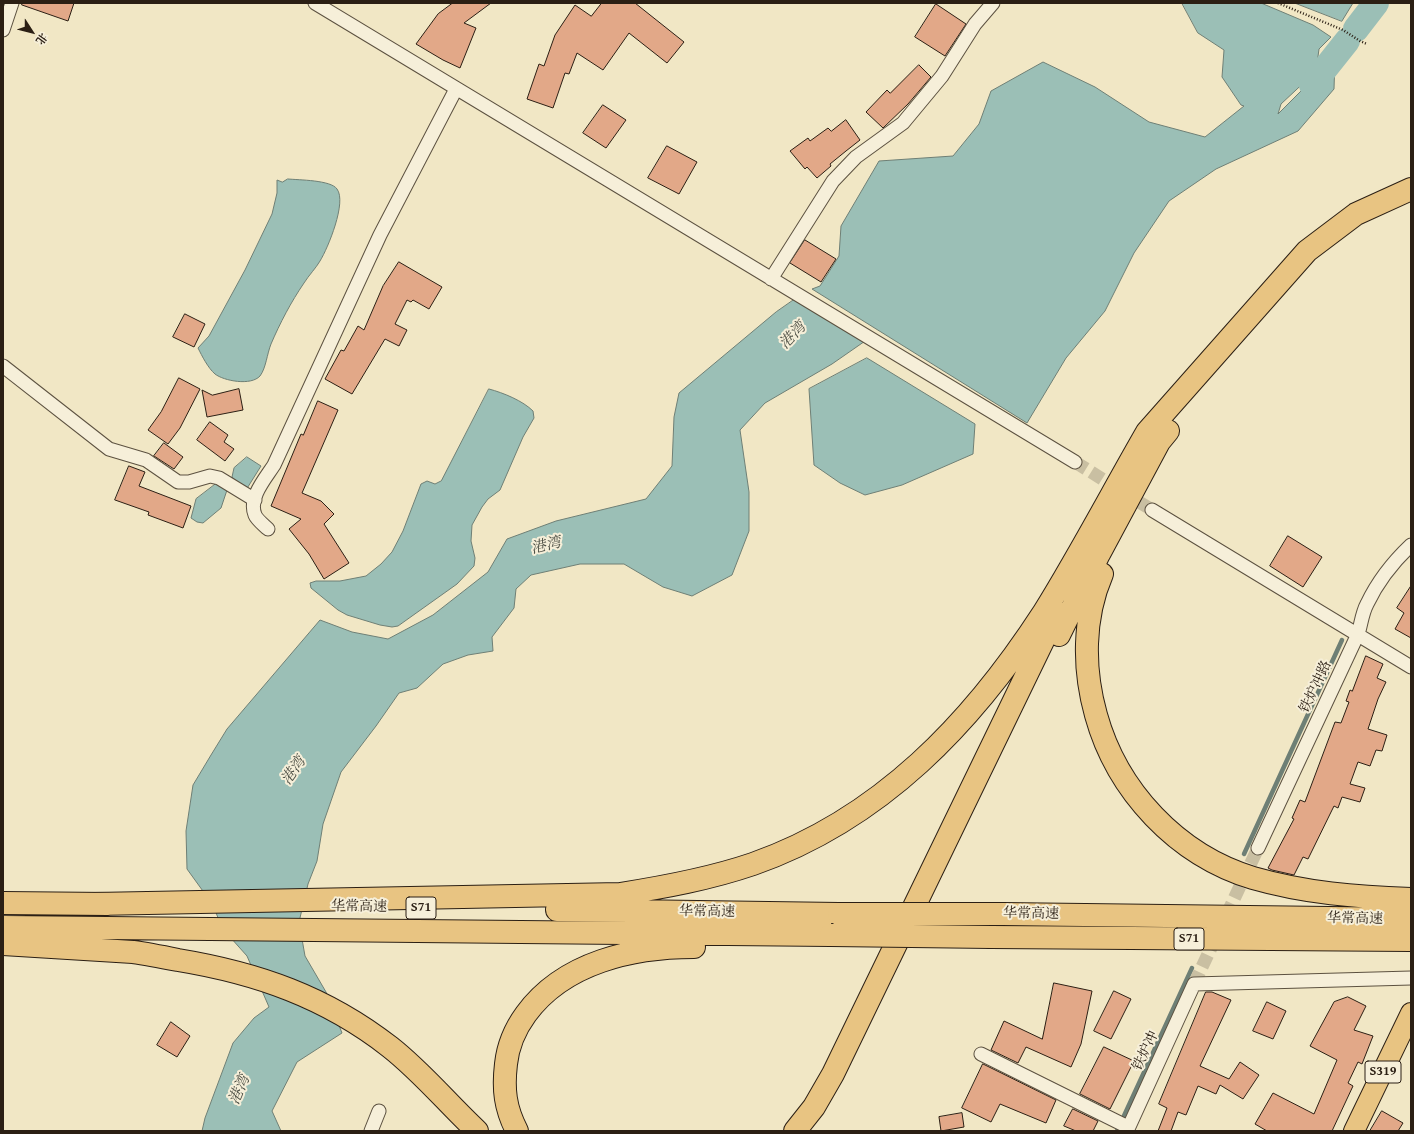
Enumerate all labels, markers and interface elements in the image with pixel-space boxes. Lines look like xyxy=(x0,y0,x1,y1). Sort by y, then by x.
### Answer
north arrow xyxy=(12,12,52,52)
text: 北 xyxy=(32,30,51,48)
water label: 港湾 xyxy=(776,319,810,353)
water label: 港湾 xyxy=(529,534,563,558)
street label: 铁炉冲路 xyxy=(1297,658,1335,716)
water label: 港湾 xyxy=(278,754,310,788)
road number: S71 xyxy=(406,897,436,919)
street label: 华常高速 xyxy=(331,898,387,916)
street label: 华常高速 xyxy=(679,903,735,921)
street label: 华常高速 xyxy=(1003,905,1059,923)
street label: 华常高速 xyxy=(1327,910,1383,928)
road number: S71 xyxy=(1174,928,1204,950)
street label: 铁炉冲 xyxy=(1130,1028,1162,1074)
road number: S319 xyxy=(1365,1061,1401,1083)
water label: 港湾 xyxy=(226,1073,254,1107)

